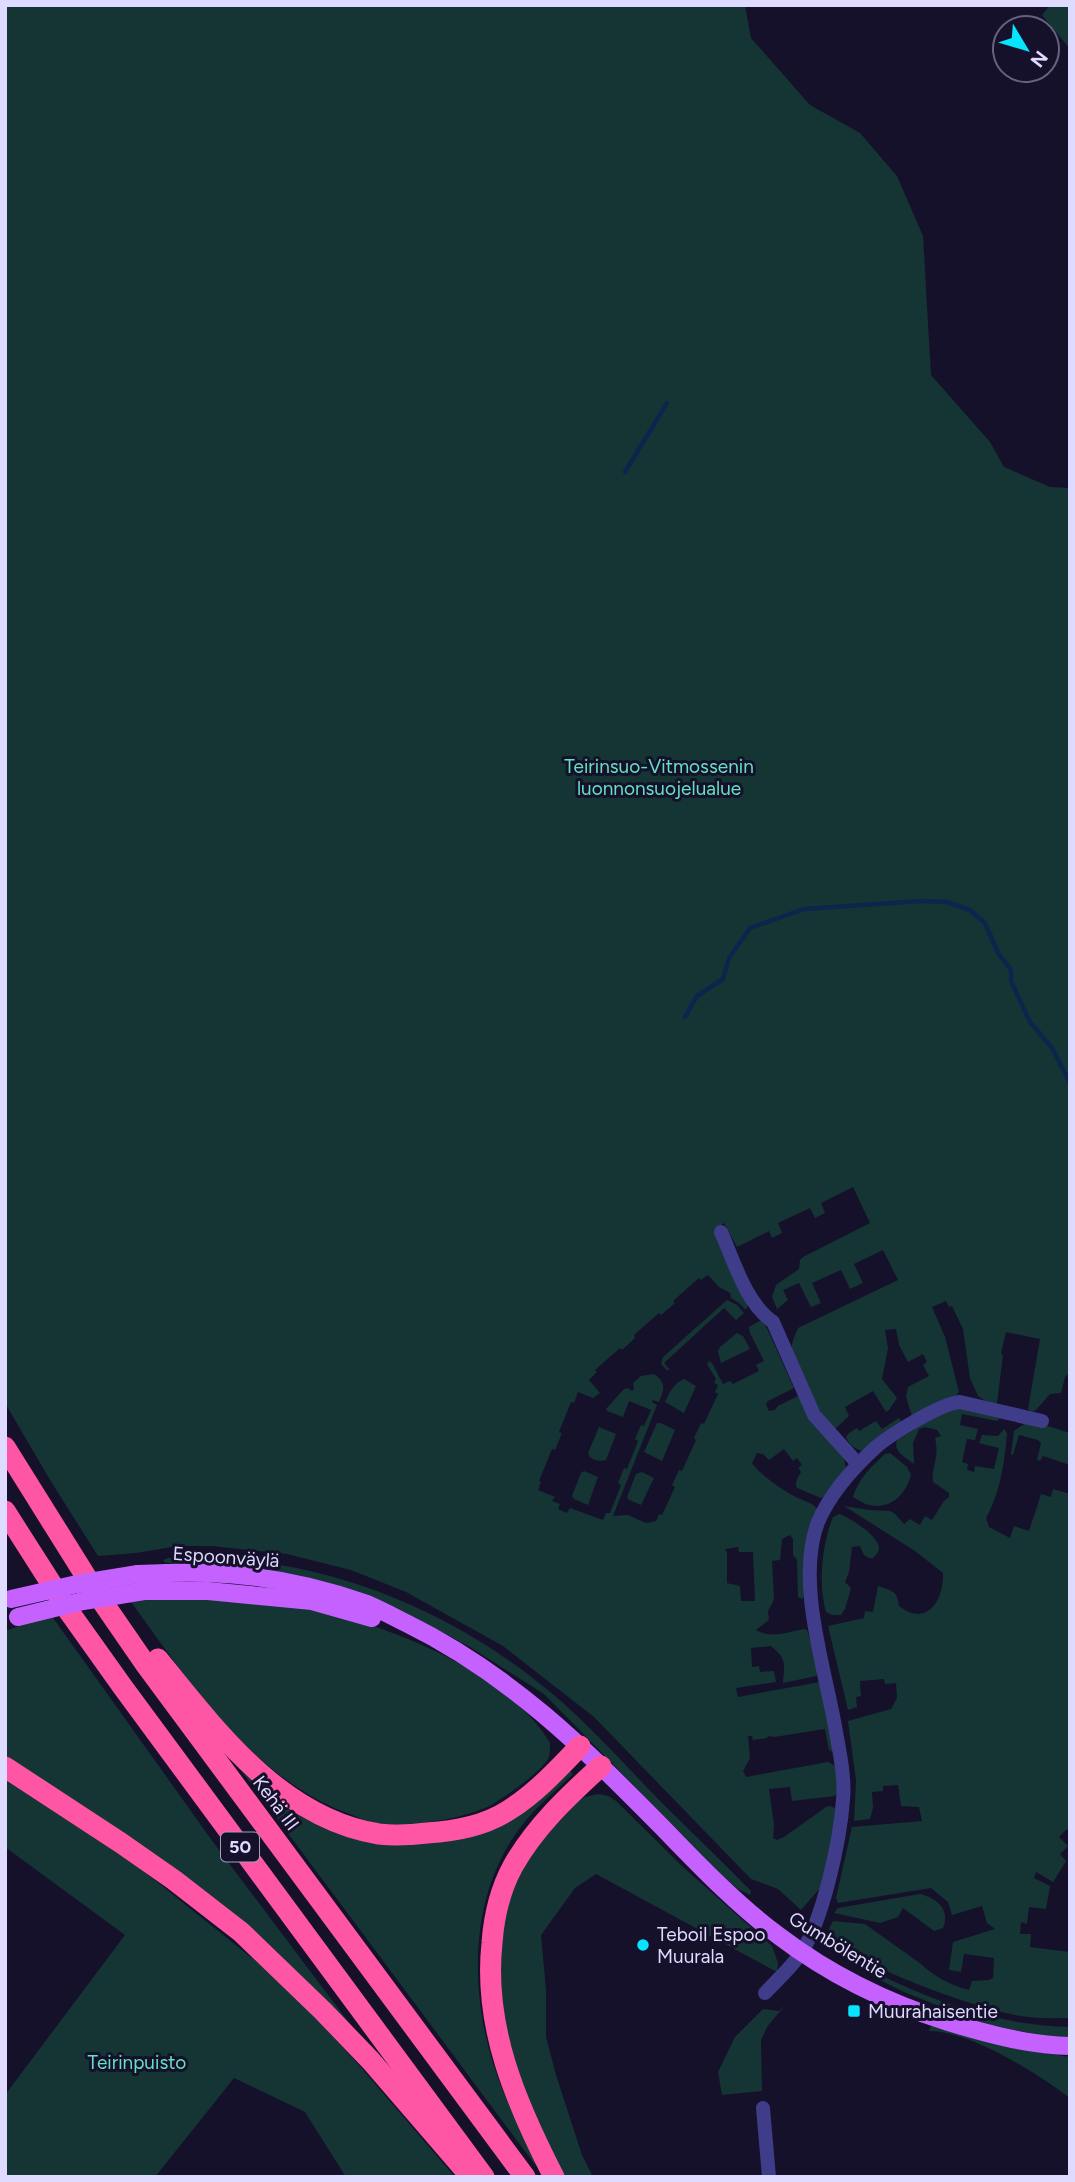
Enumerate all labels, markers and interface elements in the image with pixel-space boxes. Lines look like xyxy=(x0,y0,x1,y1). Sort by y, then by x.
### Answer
north arrow xyxy=(991,14,1061,84)
text: N xyxy=(1025,46,1053,72)
park label: Teirinsuo-Vitmossenin luonnonsuojelualue xyxy=(564,755,754,800)
street label: Espoonväylä xyxy=(172,1542,280,1572)
street label: Kehä III xyxy=(248,1771,304,1835)
road number: 50 xyxy=(221,1832,259,1861)
street label: Gumbölentie xyxy=(785,1907,891,1983)
place label: Teboil Espoo Muurala xyxy=(657,1923,766,1968)
marker: Teboil Espoo Muurala xyxy=(635,1937,651,1953)
place label: Muurahaisentie xyxy=(868,2000,998,2023)
marker: Muurahaisentie xyxy=(846,2003,862,2019)
park label: Teirinpuisto xyxy=(88,2051,186,2074)

